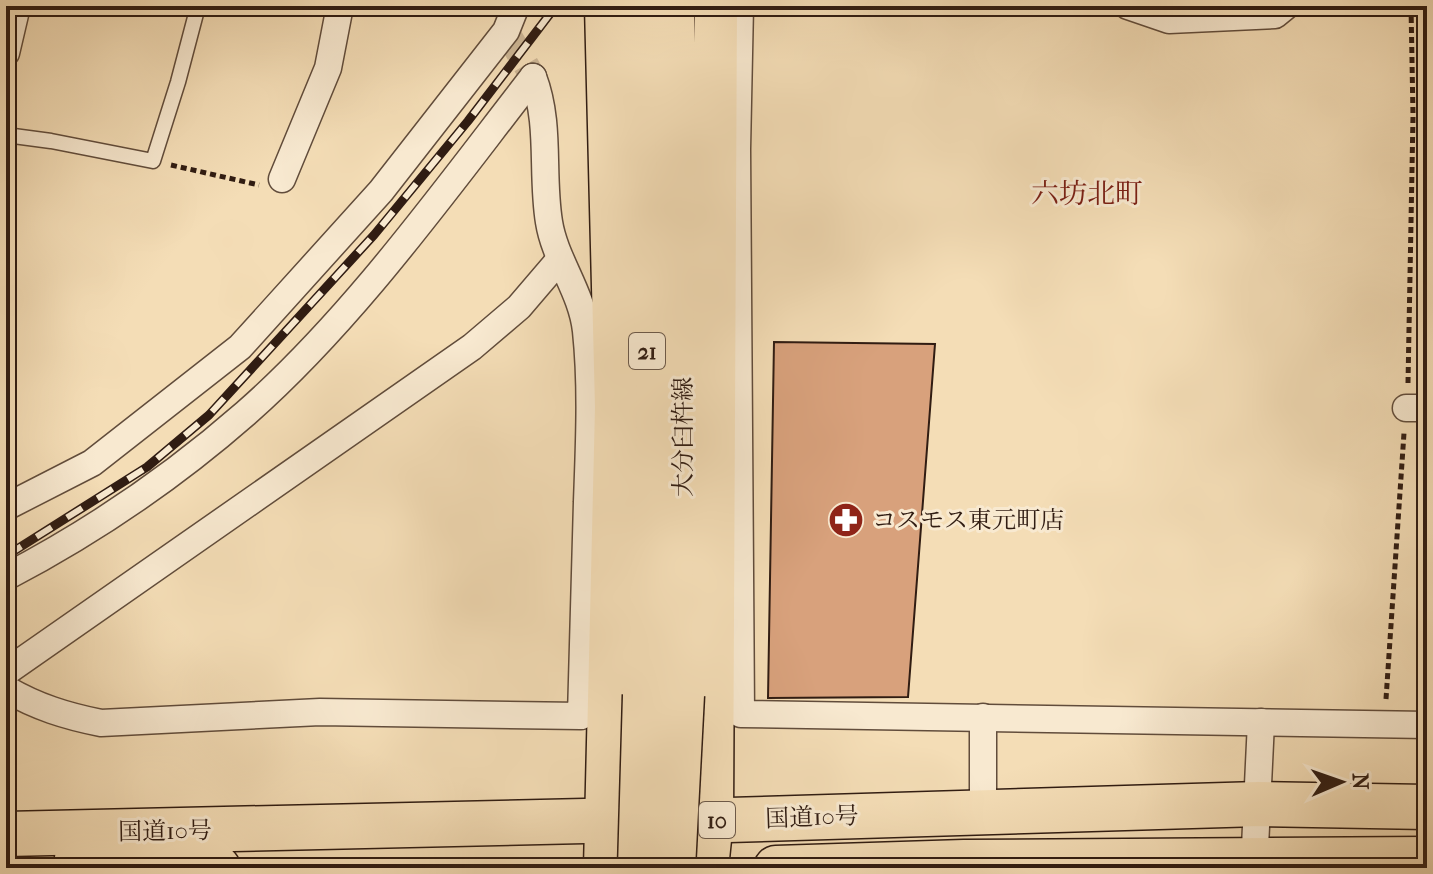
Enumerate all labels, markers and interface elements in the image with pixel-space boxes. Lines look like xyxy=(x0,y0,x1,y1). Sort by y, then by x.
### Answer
district label: 六坊北町 xyxy=(1031,177,1143,210)
road number: 21 xyxy=(629,333,665,369)
street label: 大分臼杵線 xyxy=(669,377,697,497)
pharmacy icon: コスモス東元町店 xyxy=(827,501,865,539)
place label: コスモス東元町店 xyxy=(872,506,1064,534)
north arrow xyxy=(1301,742,1381,822)
text: N xyxy=(1347,773,1373,790)
street label: 国道10号 xyxy=(765,801,859,833)
road number: 10 xyxy=(699,802,735,838)
street label: 国道10号 xyxy=(118,816,212,846)

